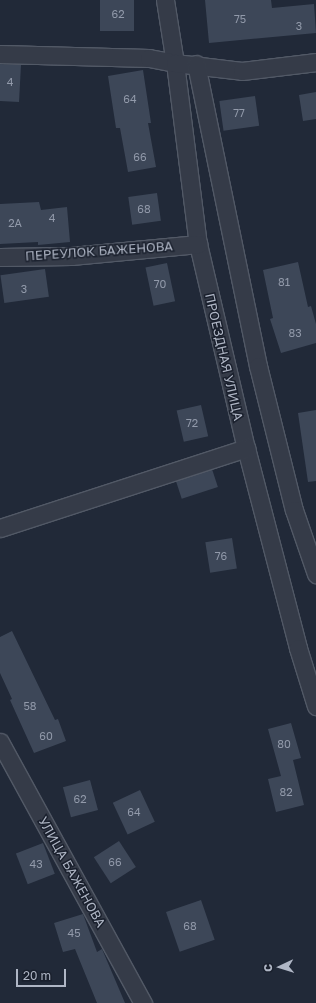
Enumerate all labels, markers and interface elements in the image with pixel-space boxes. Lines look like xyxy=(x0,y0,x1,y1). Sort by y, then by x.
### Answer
house number: 62 xyxy=(111,7,125,21)
house number: 75 xyxy=(234,12,246,26)
house number: 3 xyxy=(296,19,302,33)
house number: 4 xyxy=(7,75,13,89)
house number: 64 xyxy=(123,92,137,106)
house number: 77 xyxy=(233,106,245,120)
house number: 66 xyxy=(133,150,147,164)
house number: 68 xyxy=(137,202,151,216)
house number: 4 xyxy=(49,211,55,225)
house number: 2А xyxy=(8,216,22,230)
street label: ПЕРЕУЛОК БАЖЕНОВА xyxy=(25,238,173,264)
house number: 81 xyxy=(278,275,290,289)
house number: 70 xyxy=(154,277,166,291)
house number: 3 xyxy=(21,282,27,296)
street label: ПРОЕЗДНАЯ УЛИЦА xyxy=(202,292,246,422)
house number: 83 xyxy=(288,326,302,340)
house number: 72 xyxy=(186,416,198,430)
house number: 76 xyxy=(215,549,227,563)
house number: 58 xyxy=(23,699,37,713)
house number: 60 xyxy=(39,729,53,743)
house number: 80 xyxy=(277,737,291,751)
house number: 82 xyxy=(279,785,293,799)
house number: 62 xyxy=(73,792,87,806)
house number: 64 xyxy=(127,805,141,819)
street label: УЛИЦА БАЖЕНОВА xyxy=(35,814,109,930)
house number: 66 xyxy=(108,855,122,869)
house number: 43 xyxy=(29,857,43,871)
house number: 68 xyxy=(183,919,197,933)
house number: 45 xyxy=(67,926,81,940)
north arrow xyxy=(260,947,300,987)
scale bar xyxy=(18,961,68,987)
text: С xyxy=(261,964,274,972)
text: 20 m xyxy=(23,968,51,983)

